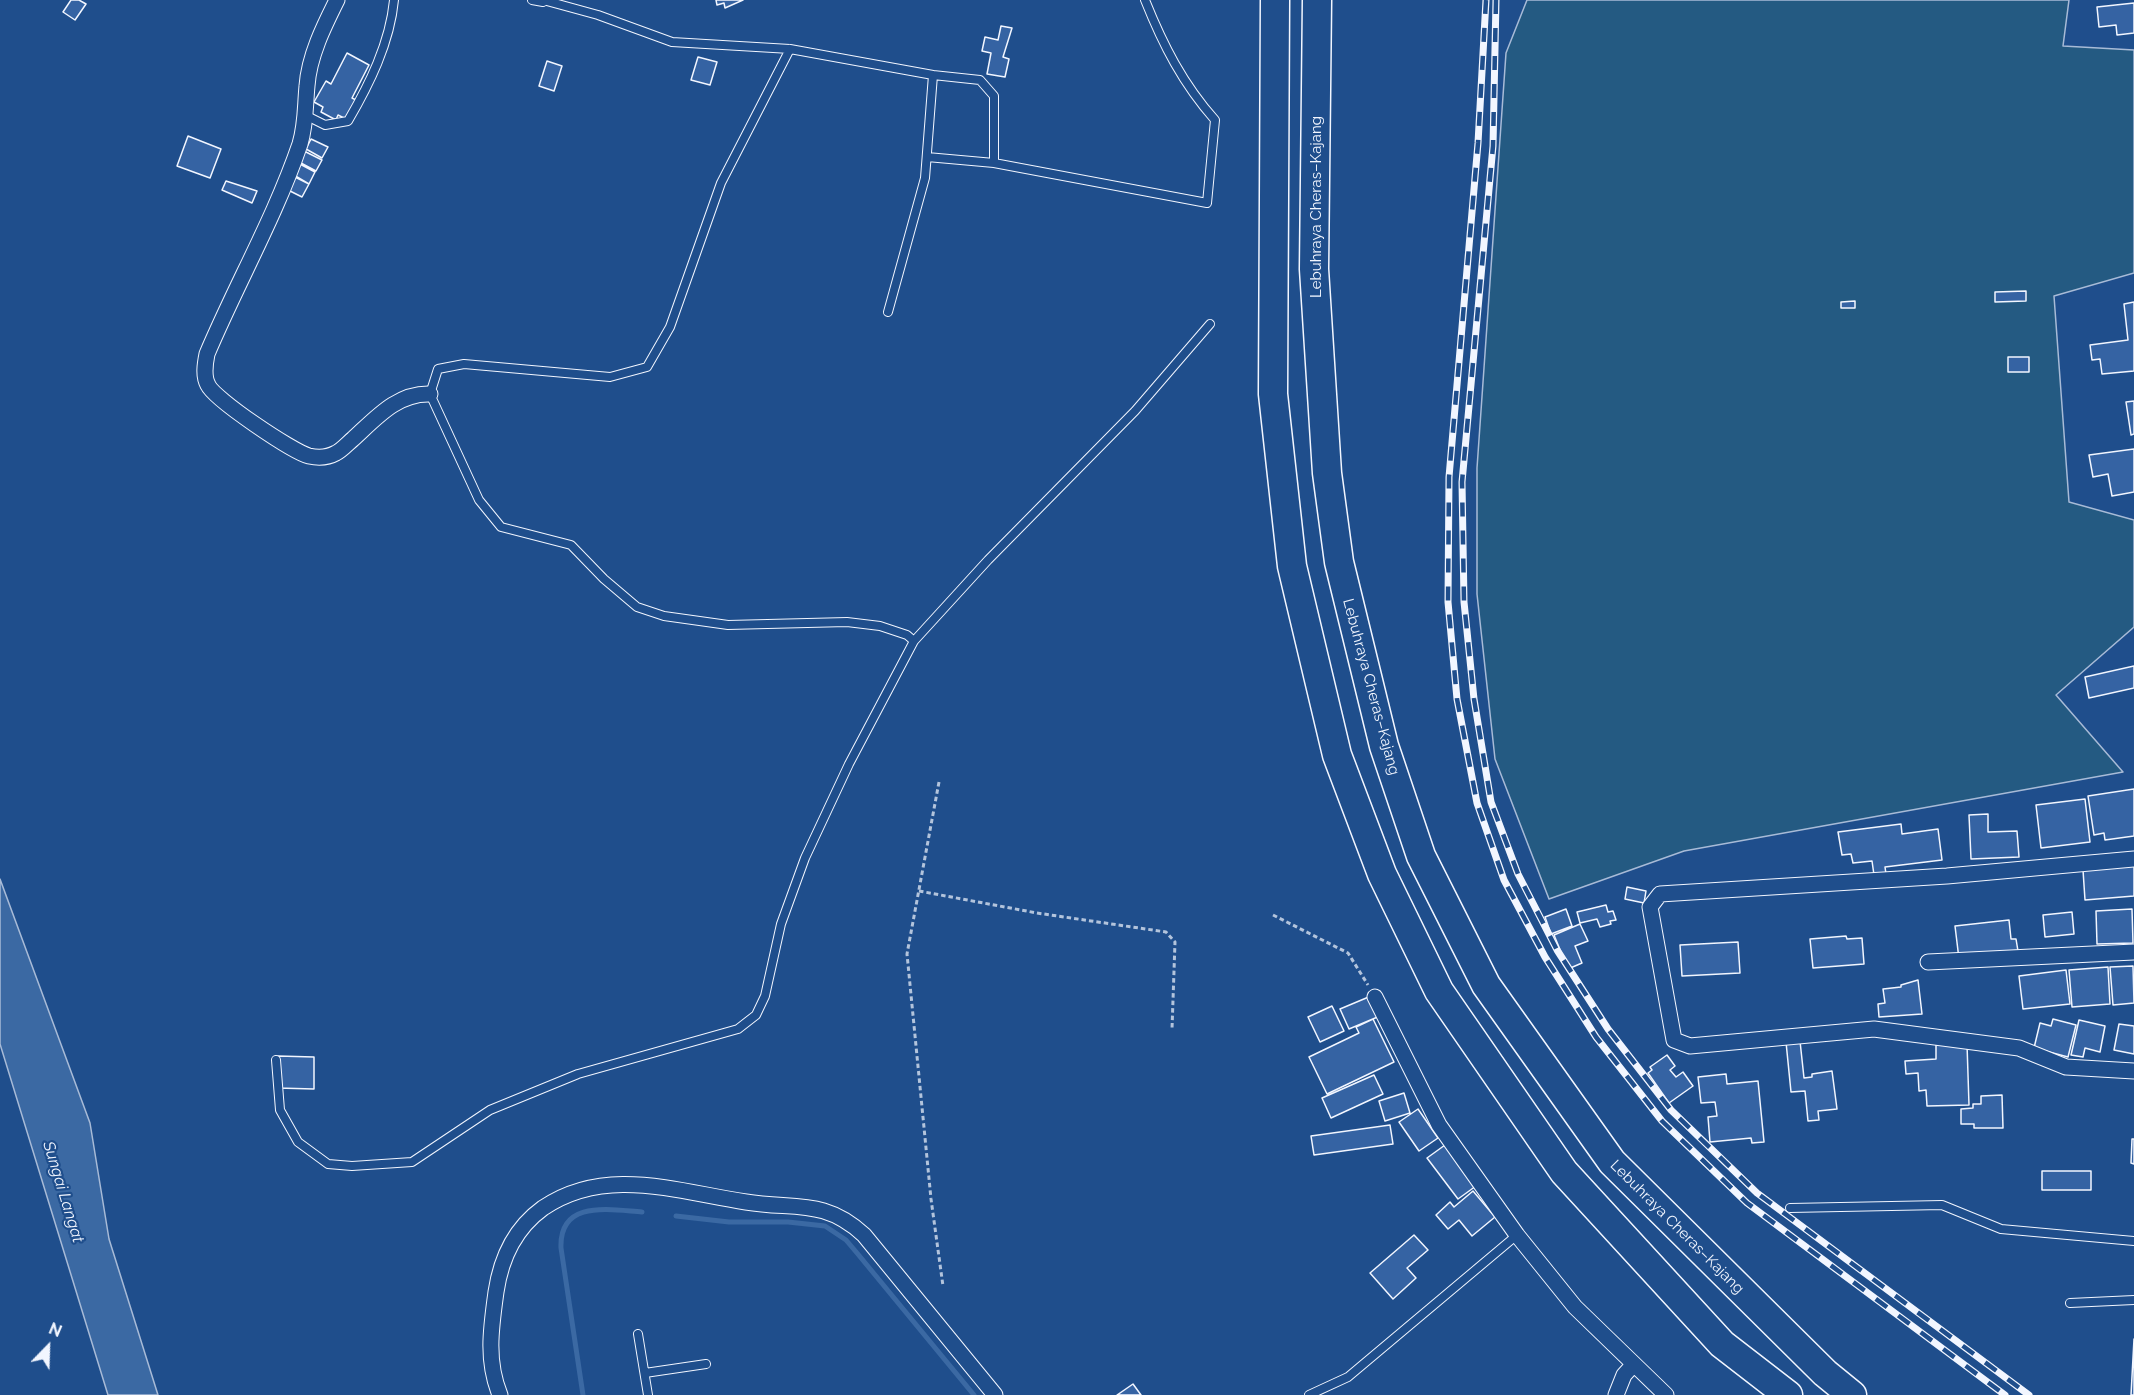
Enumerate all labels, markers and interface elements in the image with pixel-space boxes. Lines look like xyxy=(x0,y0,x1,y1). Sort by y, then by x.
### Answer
street label: Lebuhraya Cheras–Kajang xyxy=(1307,116,1325,298)
street label: Lebuhraya Cheras–Kajang xyxy=(1339,597,1403,777)
water label: Sungai Langat xyxy=(38,1139,88,1245)
street label: Lebuhraya Cheras–Kajang xyxy=(1606,1156,1748,1298)
north arrow xyxy=(18,1317,78,1377)
text: N xyxy=(46,1319,65,1341)

